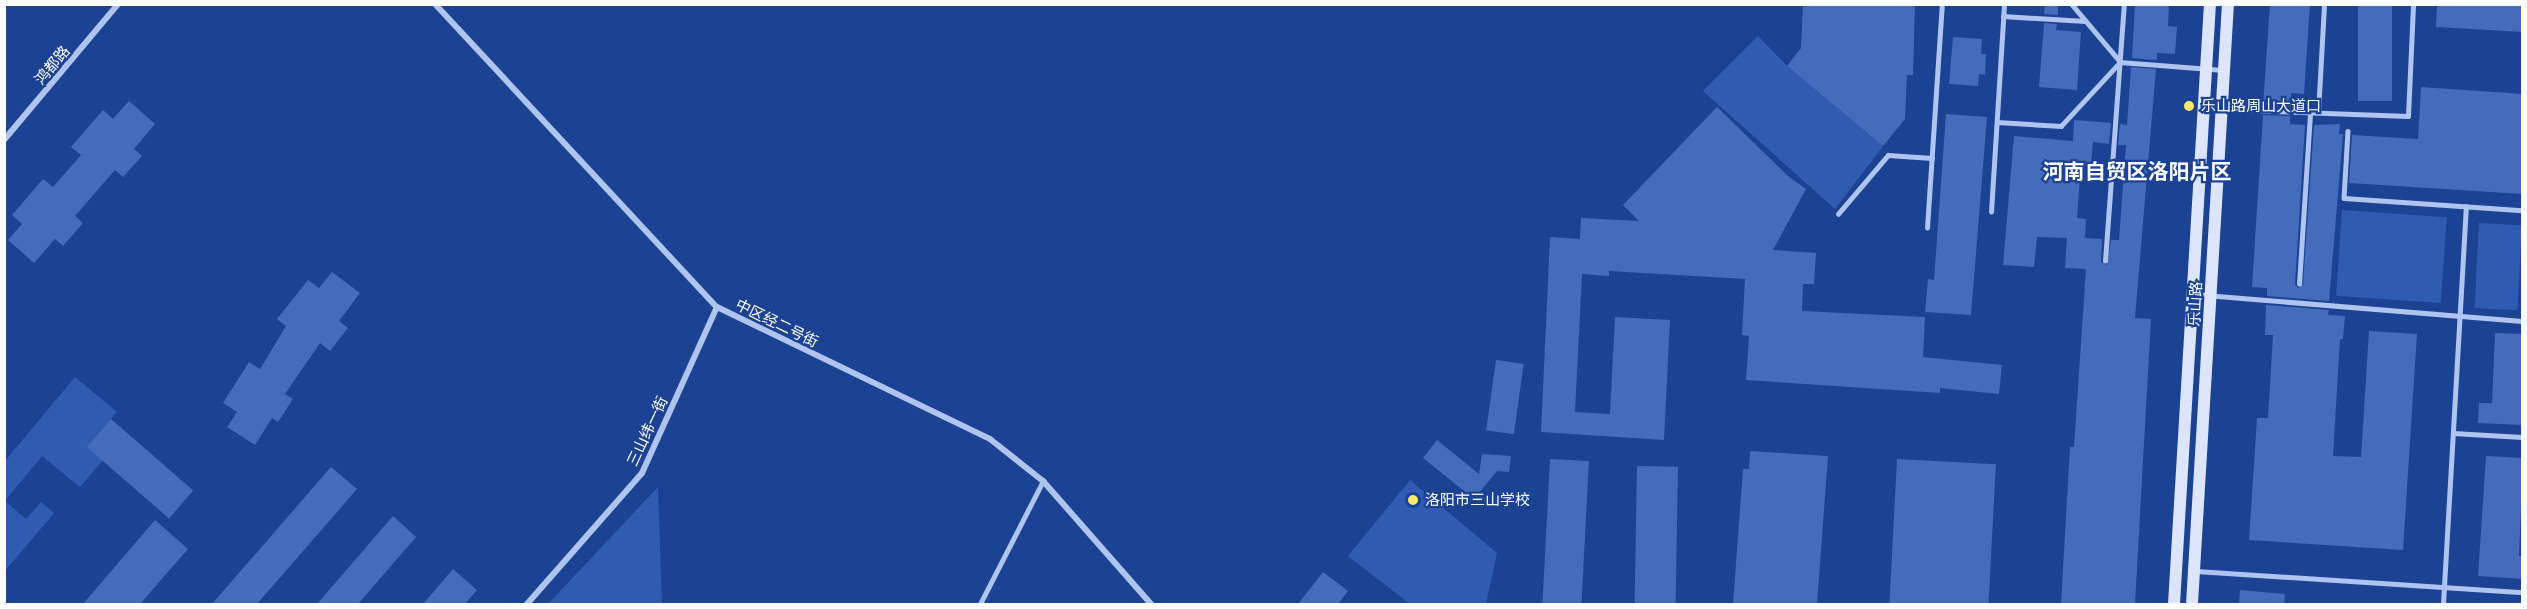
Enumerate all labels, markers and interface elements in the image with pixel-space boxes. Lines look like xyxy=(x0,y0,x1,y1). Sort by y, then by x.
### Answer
street label: 鸿都路 xyxy=(31,42,73,88)
place label: 乐山路周山大道口 xyxy=(2201,97,2321,115)
marker: 乐山路周山大道口 xyxy=(2182,99,2196,113)
district label: 河南自贸区洛阳片区 xyxy=(2043,159,2231,185)
street label: 乐山路 xyxy=(2185,281,2205,327)
street label: 中区经二号街 xyxy=(733,295,821,351)
street label: 三山纬一街 xyxy=(623,393,671,469)
place label: 洛阳市三山学校 xyxy=(1425,491,1530,509)
marker: 洛阳市三山学校 xyxy=(1406,493,1420,507)

